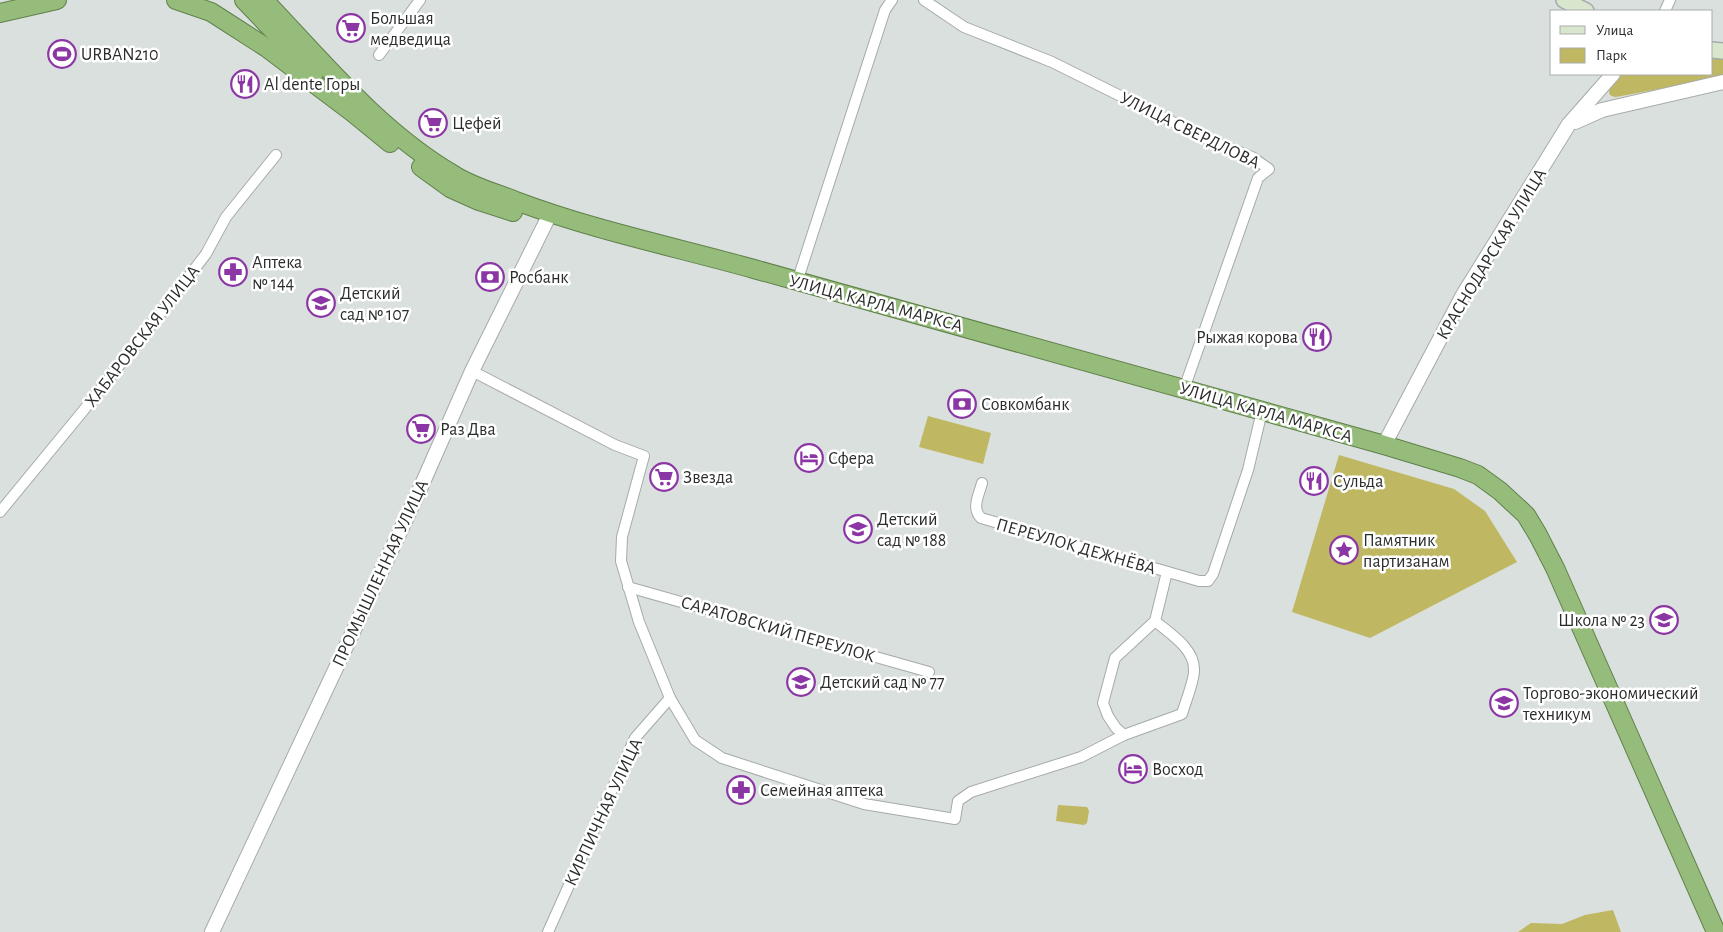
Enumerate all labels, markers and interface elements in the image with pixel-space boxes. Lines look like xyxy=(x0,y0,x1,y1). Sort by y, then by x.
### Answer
place label: Большая медведица xyxy=(370,10,451,49)
legend xyxy=(1550,10,1713,75)
supermarket icon: Большая медведица xyxy=(336,13,366,43)
text: Улица xyxy=(1596,23,1633,38)
sports icon: URBAN210 xyxy=(47,39,77,69)
place label: URBAN210 xyxy=(81,46,159,64)
text: Парк xyxy=(1596,48,1627,63)
restaurant icon: Al dente Горы xyxy=(230,69,260,99)
place label: Al dente Горы xyxy=(264,76,360,94)
street label: УЛИЦА СВЕРДЛОВА xyxy=(1117,89,1263,173)
supermarket icon: Цефей xyxy=(418,108,448,138)
place label: Цефей xyxy=(452,115,501,133)
street label: КРАСНОДАРСКАЯ УЛИЦА xyxy=(1434,165,1550,343)
place label: Аптека № 144 xyxy=(252,254,302,293)
pharmacy icon: Аптека № 144 xyxy=(218,257,248,287)
street label: ХАБАРОВСКАЯ УЛИЦА xyxy=(82,262,204,411)
bank icon: Росбанк xyxy=(475,262,505,292)
place label: Росбанк xyxy=(509,268,569,287)
street label: УЛИЦА КАРЛА МАРКСА xyxy=(787,272,965,336)
place label: Детский сад № 107 xyxy=(340,285,409,324)
school or university icon: Детский сад № 107 xyxy=(306,288,336,318)
restaurant icon: Рыжая корова xyxy=(1302,322,1332,352)
place label: Рыжая корова xyxy=(1196,329,1298,347)
street label: УЛИЦА КАРЛА МАРКСА xyxy=(1177,380,1355,446)
bank icon: Совкомбанк xyxy=(947,389,977,419)
place label: Совкомбанк xyxy=(981,395,1070,414)
supermarket icon: Раз Два xyxy=(406,414,436,444)
place label: Раз Два xyxy=(440,421,496,439)
hotel icon: Сфера xyxy=(794,443,824,473)
place label: Сфера xyxy=(828,450,874,468)
supermarket icon: Звезда xyxy=(649,462,679,492)
restaurant icon: Сульда xyxy=(1299,466,1329,496)
place label: Звезда xyxy=(683,469,733,487)
place label: Сульда xyxy=(1333,473,1383,491)
street label: ПРОМЫШЛЕННАЯ УЛИЦА xyxy=(330,477,432,670)
place label: Детский сад № 188 xyxy=(877,511,946,550)
school or university icon: Детский сад № 188 xyxy=(843,514,873,544)
street label: ПЕРЕУЛОК ДЕЖНЁВА xyxy=(994,514,1158,578)
place label: Памятник партизанам xyxy=(1363,532,1450,571)
place icon: Памятник партизанам xyxy=(1329,535,1359,565)
street label: САРАТОВСКИЙ ПЕРЕУЛОК xyxy=(679,592,878,666)
school or university icon: Школа № 23 xyxy=(1649,605,1679,635)
place label: Школа № 23 xyxy=(1558,612,1645,630)
school or university icon: Детский сад № 77 xyxy=(786,667,816,697)
place label: Детский сад № 77 xyxy=(820,674,945,692)
place label: Торгово-экономический техникум xyxy=(1522,685,1698,724)
school or university icon: Торгово-экономический техникум xyxy=(1489,688,1519,718)
street label: КИРПИЧНАЯ УЛИЦА xyxy=(562,735,646,889)
hotel icon: Восход xyxy=(1118,754,1148,784)
place label: Восход xyxy=(1152,761,1203,779)
pharmacy icon: Семейная аптека xyxy=(726,775,756,805)
place label: Семейная аптека xyxy=(760,782,884,800)

